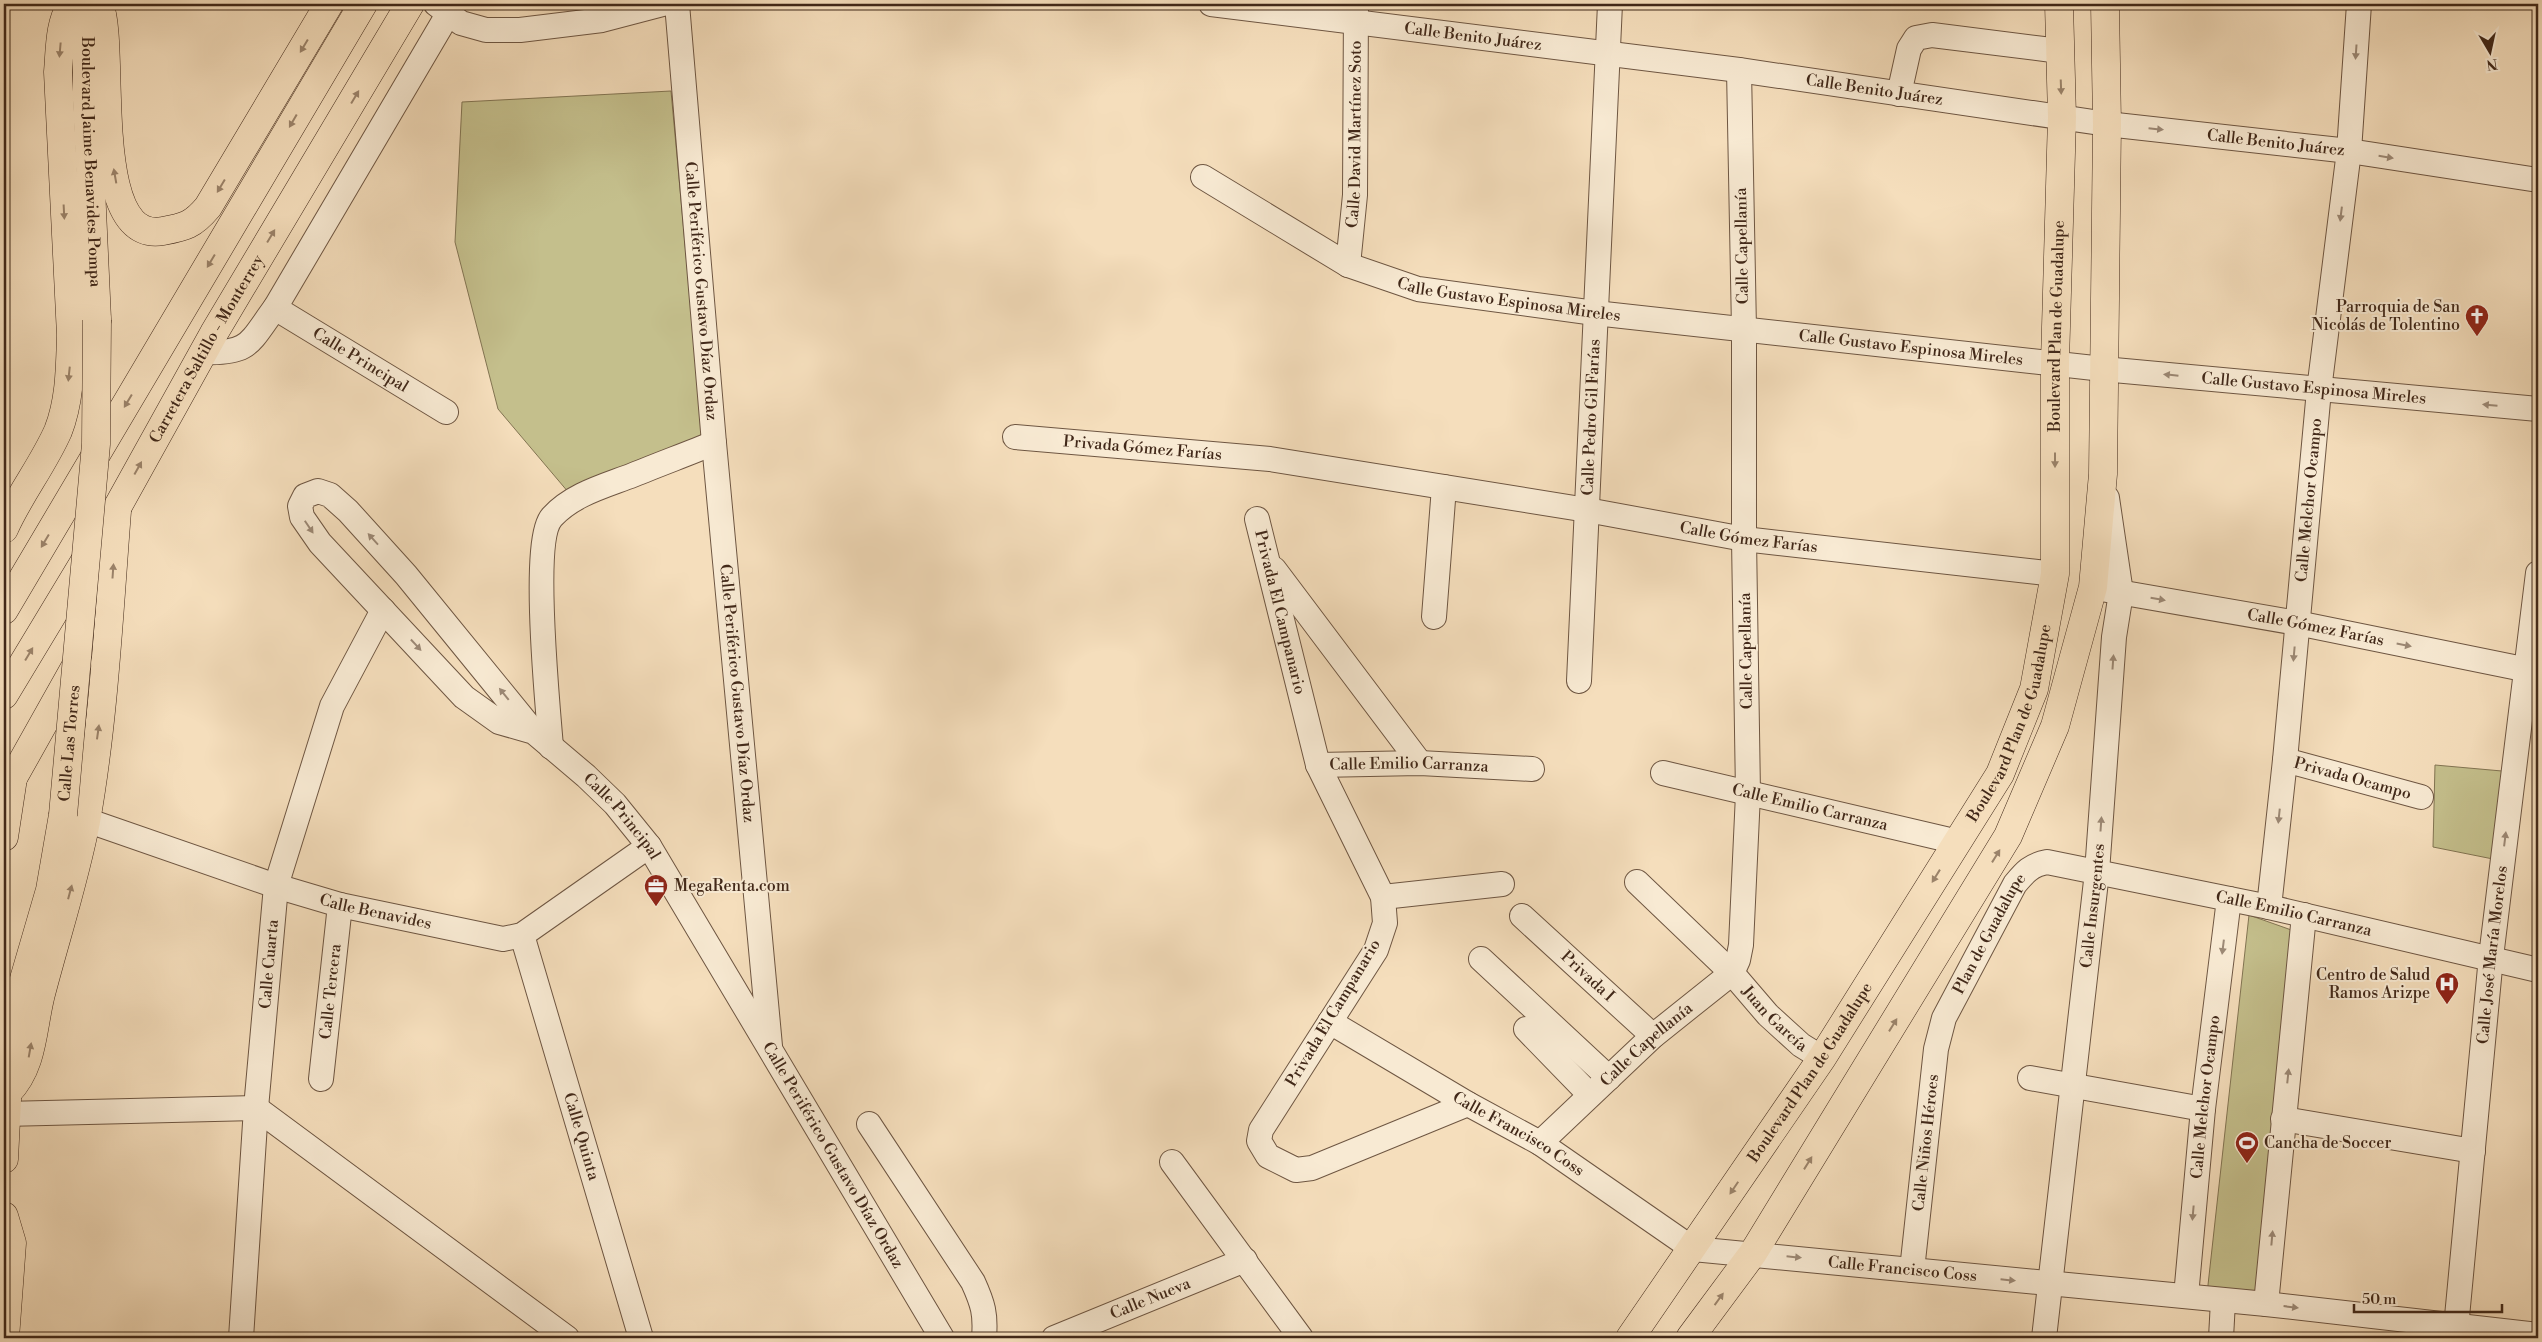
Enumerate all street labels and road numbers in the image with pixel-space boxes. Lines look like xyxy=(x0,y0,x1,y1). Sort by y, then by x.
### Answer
street label: Calle Benito Juárez xyxy=(1403,18,1543,55)
street label: Boulevard Jaime Benavides Pompa xyxy=(77,36,106,289)
street label: Calle David Martínez Soto xyxy=(1342,40,1366,229)
street label: Calle Benito Juárez xyxy=(1805,70,1944,110)
street label: Calle Benito Juárez xyxy=(2206,125,2346,160)
street label: Calle Periférico Gustavo Díaz Ordaz xyxy=(680,161,722,421)
street label: Calle Capellanía xyxy=(1731,187,1753,305)
street label: Boulevard Plan de Guadalupe xyxy=(2045,220,2069,433)
street label: Carretera Saltillo - Monterrey xyxy=(145,251,268,447)
street label: Calle Gustavo Espinosa Mireles xyxy=(1394,273,1622,326)
street label: Calle Principal xyxy=(309,323,412,397)
street label: Calle Gustavo Espinosa Mireles xyxy=(1798,326,2024,370)
street label: Calle Pedro Gil Farías xyxy=(1578,339,1605,496)
street label: Calle Gustavo Espinosa Mireles xyxy=(2201,368,2427,409)
street label: Calle Melchor Ocampo xyxy=(2291,417,2326,583)
street label: Privada Gómez Farías xyxy=(1062,431,1223,465)
street label: Calle Gómez Farías xyxy=(1678,517,1819,557)
street label: Privada El Campanario xyxy=(1250,528,1310,696)
street label: Calle Periférico Gustavo Díaz Ordaz xyxy=(715,563,759,824)
street label: Calle Capellanía xyxy=(1735,592,1757,710)
street label: Calle Gómez Farías xyxy=(2246,605,2386,650)
street label: Boulevard Plan de Guadalupe xyxy=(1962,623,2056,826)
street label: Calle Las Torres xyxy=(54,684,85,802)
street label: Calle Emilio Carranza xyxy=(1329,753,1490,777)
street label: Privada Ocampo xyxy=(2292,753,2414,804)
street label: Calle Principal xyxy=(579,769,665,863)
street label: Calle Emilio Carranza xyxy=(1730,780,1891,835)
street label: Calle Insurgentes xyxy=(2076,843,2109,969)
street label: Calle José María Morelos xyxy=(2473,865,2512,1045)
street label: Plan de Guadalupe xyxy=(1948,869,2030,998)
street label: Calle Emilio Carranza xyxy=(2214,886,2375,941)
street label: Calle Benavides xyxy=(317,889,433,934)
street label: Calle Cuarta xyxy=(255,918,283,1010)
street label: Privada El Campanario xyxy=(1281,936,1385,1090)
street label: Calle Tercera xyxy=(315,942,346,1040)
street label: Privada I xyxy=(1557,946,1619,1006)
street label: Boulevard Plan de Guadalupe xyxy=(1743,979,1877,1167)
street label: Juan García xyxy=(1737,981,1811,1057)
street label: Calle Capellanía xyxy=(1596,998,1697,1091)
street label: Calle Melchor Ocampo xyxy=(2187,1014,2225,1180)
street label: Calle Periférico Gustavo Díaz Ordaz xyxy=(758,1038,908,1272)
street label: Calle Niños Héroes xyxy=(1908,1073,1943,1212)
street label: Calle Francisco Coss xyxy=(1449,1087,1588,1181)
street label: Calle Quinta xyxy=(559,1090,604,1183)
street label: Calle Francisco Coss xyxy=(1827,1252,1978,1286)
street label: Calle Nueva xyxy=(1107,1273,1194,1324)

